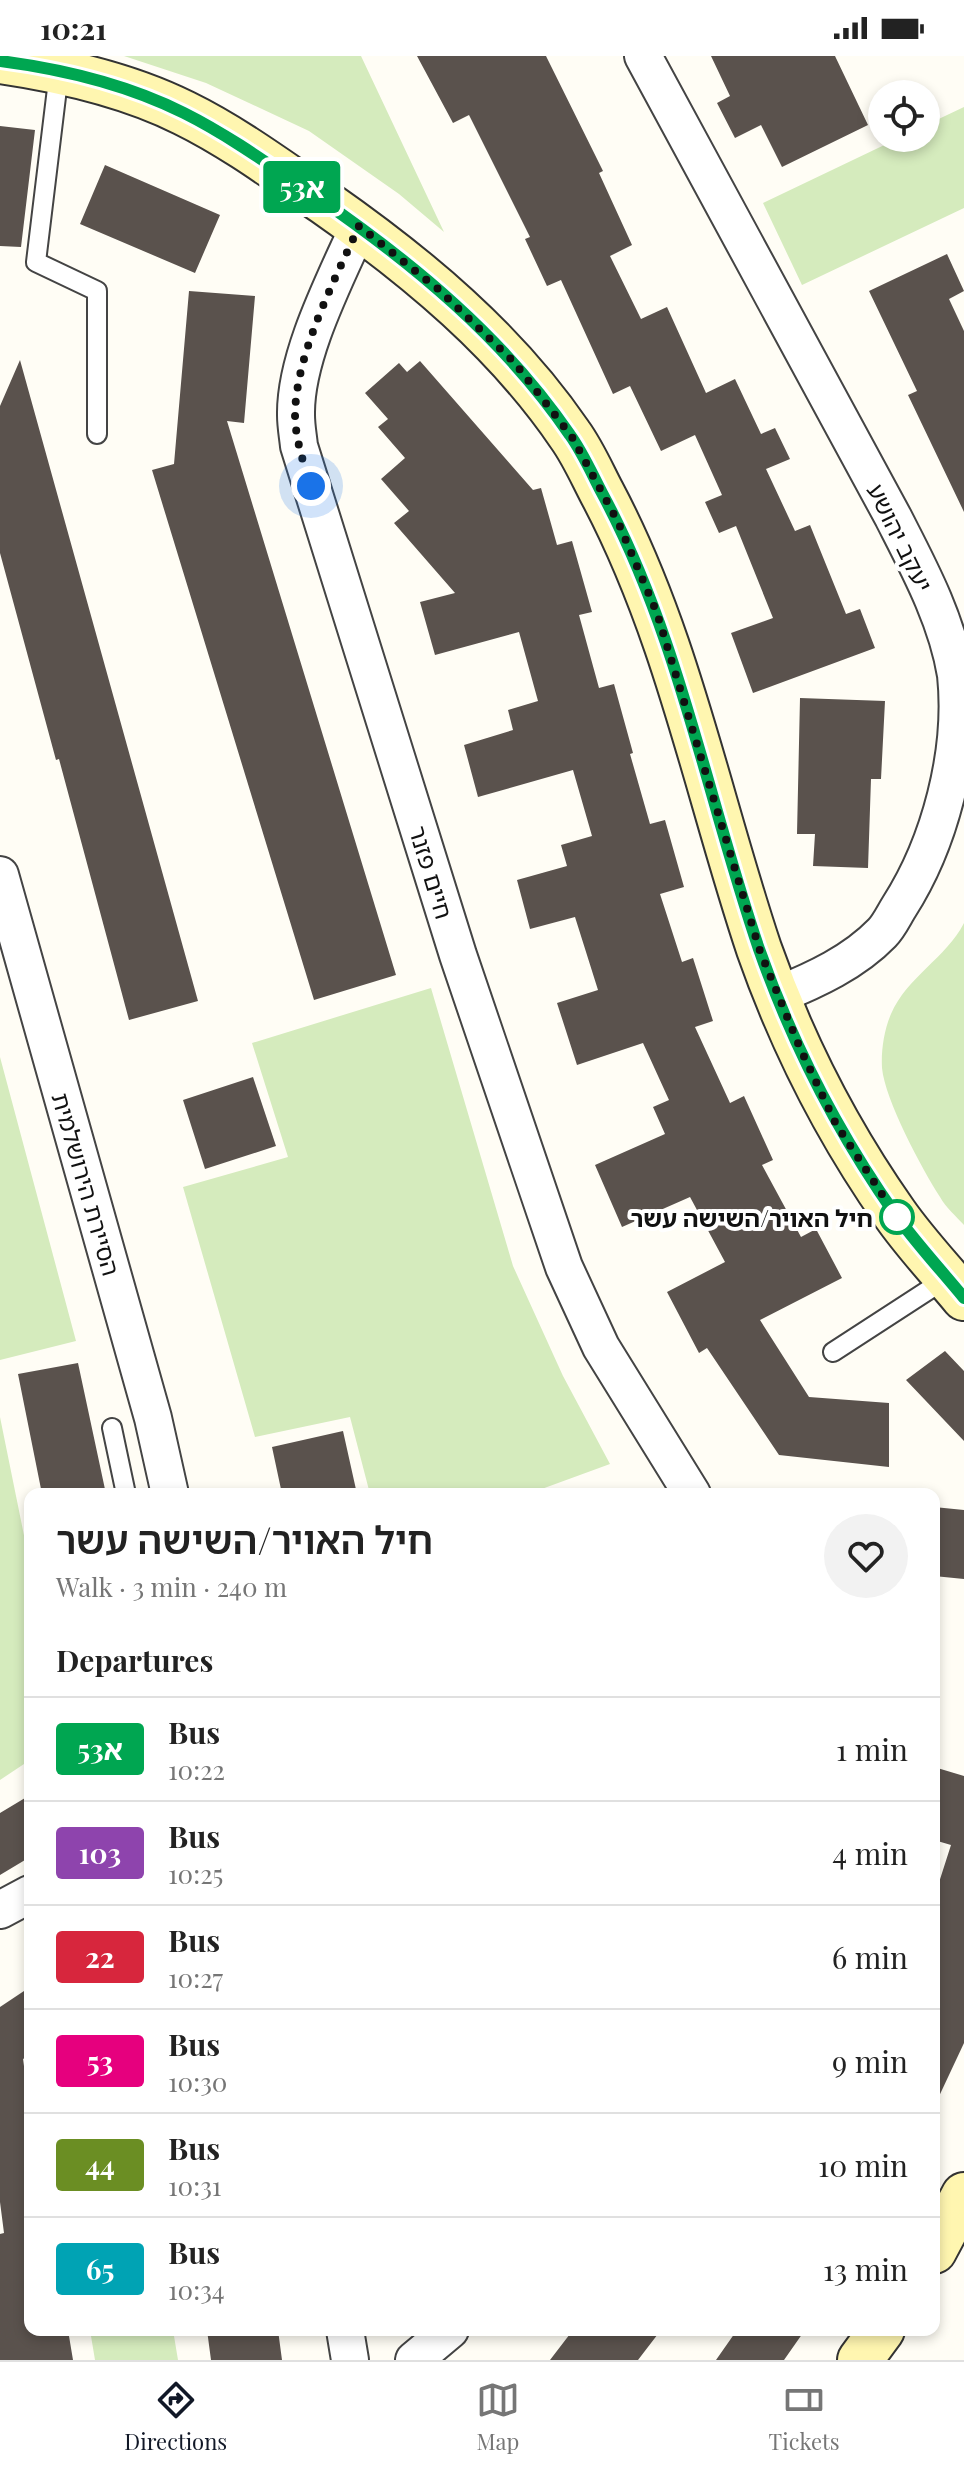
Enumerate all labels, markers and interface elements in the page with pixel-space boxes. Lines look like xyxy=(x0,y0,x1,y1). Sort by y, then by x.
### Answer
text: 10:21 xyxy=(40,8,107,48)
map controls xyxy=(868,80,940,152)
button: locate xyxy=(868,80,940,152)
line badge: 53א xyxy=(256,161,348,213)
text: 53א xyxy=(279,168,325,205)
your location xyxy=(291,466,331,506)
street label: יעקב יהושע xyxy=(861,478,941,596)
street label: חיים פזנר xyxy=(403,822,461,922)
street label: הסיירת הירושלמית xyxy=(46,1089,128,1279)
marker: חיל האויר/השישה עשר xyxy=(880,1200,914,1234)
place label: חיל האויר/השישה עשר xyxy=(631,1201,873,1233)
text: חיל האויר/השישה עשר xyxy=(56,1513,433,1564)
button: heart xyxy=(824,1514,908,1598)
text: Walk · 3 min · 240 m xyxy=(56,1569,287,1604)
text: Departures xyxy=(56,1640,213,1680)
text: Bus xyxy=(168,1712,220,1752)
text: 1 min xyxy=(836,1729,908,1769)
text: 53א xyxy=(77,1730,123,1767)
text: 10:22 xyxy=(168,1752,225,1787)
text: Bus xyxy=(168,1816,220,1856)
text: 4 min xyxy=(832,1833,908,1873)
text: 103 xyxy=(79,1834,121,1871)
text: 10:25 xyxy=(168,1856,223,1891)
text: Bus xyxy=(168,1920,220,1960)
text: 6 min xyxy=(832,1937,908,1977)
text: 22 xyxy=(85,1938,115,1975)
text: 10:27 xyxy=(168,1960,223,1995)
text: Bus xyxy=(168,2024,220,2064)
text: 9 min xyxy=(832,2041,908,2081)
text: 53 xyxy=(87,2042,113,2079)
text: 10:30 xyxy=(168,2064,227,2099)
text: Bus xyxy=(168,2128,220,2168)
text: 10 min xyxy=(818,2145,908,2185)
text: 44 xyxy=(85,2146,115,2183)
text: 10:31 xyxy=(168,2168,221,2203)
text: Bus xyxy=(168,2232,220,2272)
text: 13 min xyxy=(823,2249,908,2289)
text: 65 xyxy=(86,2250,114,2287)
text: 10:34 xyxy=(168,2272,225,2307)
tab: Directions xyxy=(124,2378,227,2456)
tab: Map xyxy=(476,2378,520,2456)
tab: Tickets xyxy=(769,2378,840,2456)

